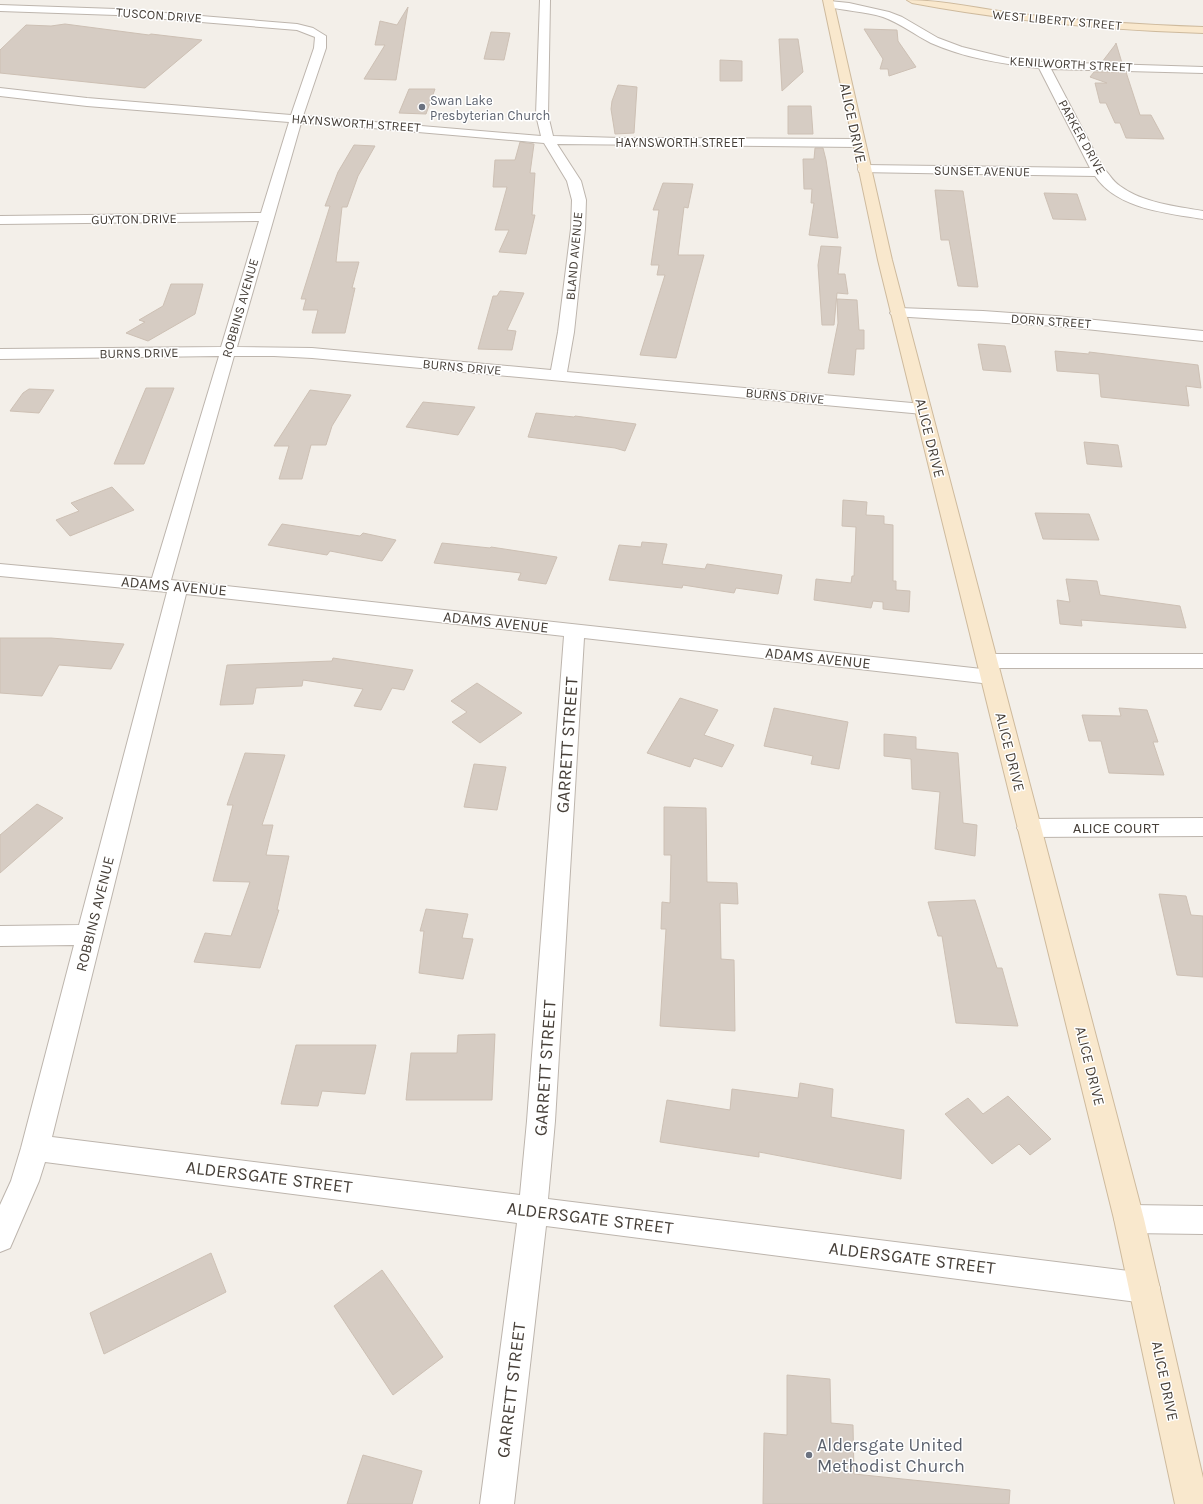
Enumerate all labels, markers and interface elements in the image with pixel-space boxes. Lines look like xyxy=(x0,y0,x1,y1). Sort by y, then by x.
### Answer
street label: TUSCON DRIVE xyxy=(116,5,202,25)
street label: WEST LIBERTY STREET xyxy=(992,7,1123,33)
street label: KENILWORTH STREET xyxy=(1009,53,1133,75)
street label: ALICE DRIVE xyxy=(836,81,870,165)
place label: Swan Lake Presbyterian Church xyxy=(430,93,550,123)
street label: PARKER DRIVE xyxy=(1055,97,1109,177)
marker: Swan Lake Presbyterian Church xyxy=(417,102,427,112)
street label: HAYNSWORTH STREET xyxy=(291,111,422,135)
street label: HAYNSWORTH STREET xyxy=(615,135,745,150)
street label: SUNSET AVENUE xyxy=(934,163,1030,179)
street label: GUYTON DRIVE xyxy=(91,211,177,227)
street label: BLAND AVENUE xyxy=(563,211,585,301)
street label: ROBBINS AVENUE xyxy=(219,257,261,359)
street label: DORN STREET xyxy=(1010,311,1092,331)
street label: BURNS DRIVE xyxy=(99,345,179,361)
street label: BURNS DRIVE xyxy=(422,356,502,378)
street label: BURNS DRIVE xyxy=(745,385,825,407)
street label: ALICE DRIVE xyxy=(911,396,949,480)
street label: ADAMS AVENUE xyxy=(120,572,228,600)
street label: ADAMS AVENUE xyxy=(442,608,550,636)
street label: ADAMS AVENUE xyxy=(764,644,872,672)
street label: GARRETT STREET xyxy=(551,676,583,814)
street label: ALICE DRIVE xyxy=(991,710,1029,794)
street label: ALICE COURT xyxy=(1073,819,1160,837)
street label: ROBBINS AVENUE xyxy=(72,854,118,974)
street label: GARRETT STREET xyxy=(529,999,561,1137)
street label: ALICE DRIVE xyxy=(1071,1024,1109,1108)
street label: ALDERSGATE STREET xyxy=(185,1156,353,1198)
street label: ALDERSGATE STREET xyxy=(506,1197,674,1239)
street label: ALDERSGATE STREET xyxy=(828,1237,996,1279)
street label: GARRETT STREET xyxy=(492,1321,530,1459)
street label: ALICE DRIVE xyxy=(1148,1339,1182,1423)
place label: Aldersgate United Methodist Church xyxy=(817,1434,965,1477)
marker: Aldersgate United Methodist Church xyxy=(804,1450,814,1460)

